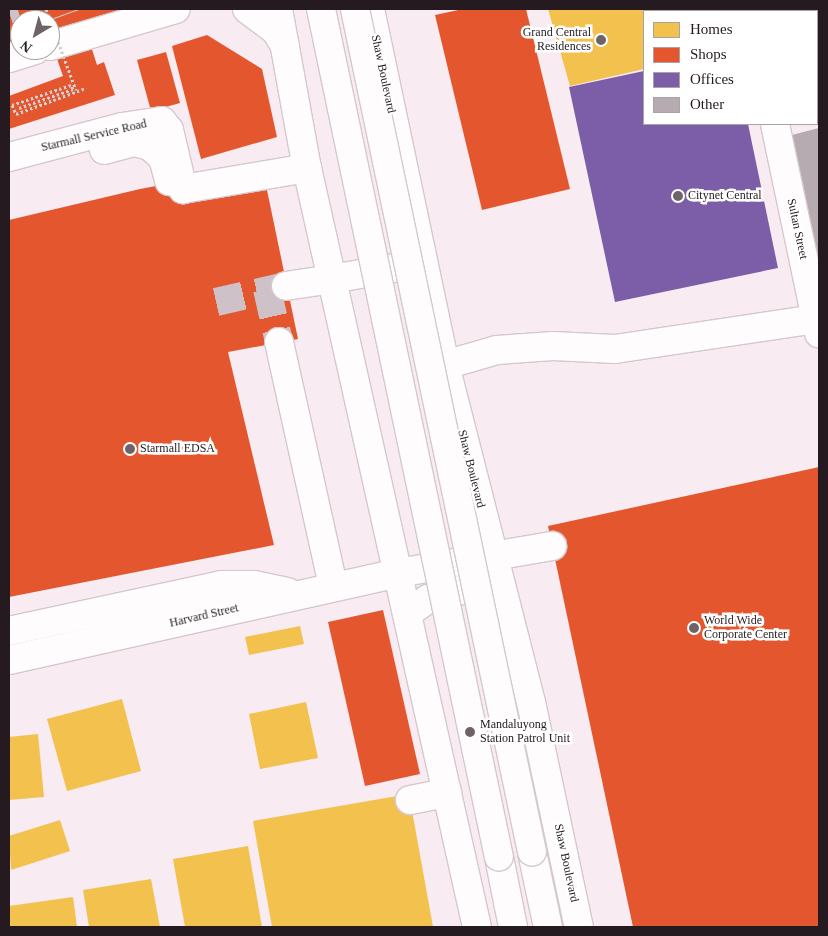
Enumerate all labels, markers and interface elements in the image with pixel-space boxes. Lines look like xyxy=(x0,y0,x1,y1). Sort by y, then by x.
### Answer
north arrow xyxy=(10,10,60,60)
legend xyxy=(643,10,818,125)
text: Homes xyxy=(690,21,733,37)
place label: Grand Central Residences xyxy=(523,26,591,54)
street label: Shaw Boulevard xyxy=(368,34,398,114)
marker: Grand Central Residences xyxy=(595,34,607,46)
text: N xyxy=(18,38,35,56)
text: Shops xyxy=(690,46,727,62)
text: Offices xyxy=(690,71,734,87)
text: Other xyxy=(690,96,724,112)
street label: Starmall Service Road xyxy=(40,117,148,155)
place label: Citynet Central xyxy=(688,189,762,203)
marker: Citynet Central xyxy=(672,190,684,202)
street label: Sultan Street xyxy=(784,197,810,261)
street label: Shaw Boulevard xyxy=(454,429,488,509)
place label: Starmall EDSA xyxy=(140,442,215,456)
marker: Starmall EDSA xyxy=(124,443,136,455)
street label: Harvard Street xyxy=(168,601,240,631)
place label: World Wide Corporate Center xyxy=(704,614,787,642)
marker: World Wide Corporate Center xyxy=(688,622,700,634)
place label: Mandaluyong Station Patrol Unit xyxy=(480,718,570,746)
marker: Mandaluyong Station Patrol Unit xyxy=(464,726,476,738)
street label: Shaw Boulevard xyxy=(551,823,581,903)

